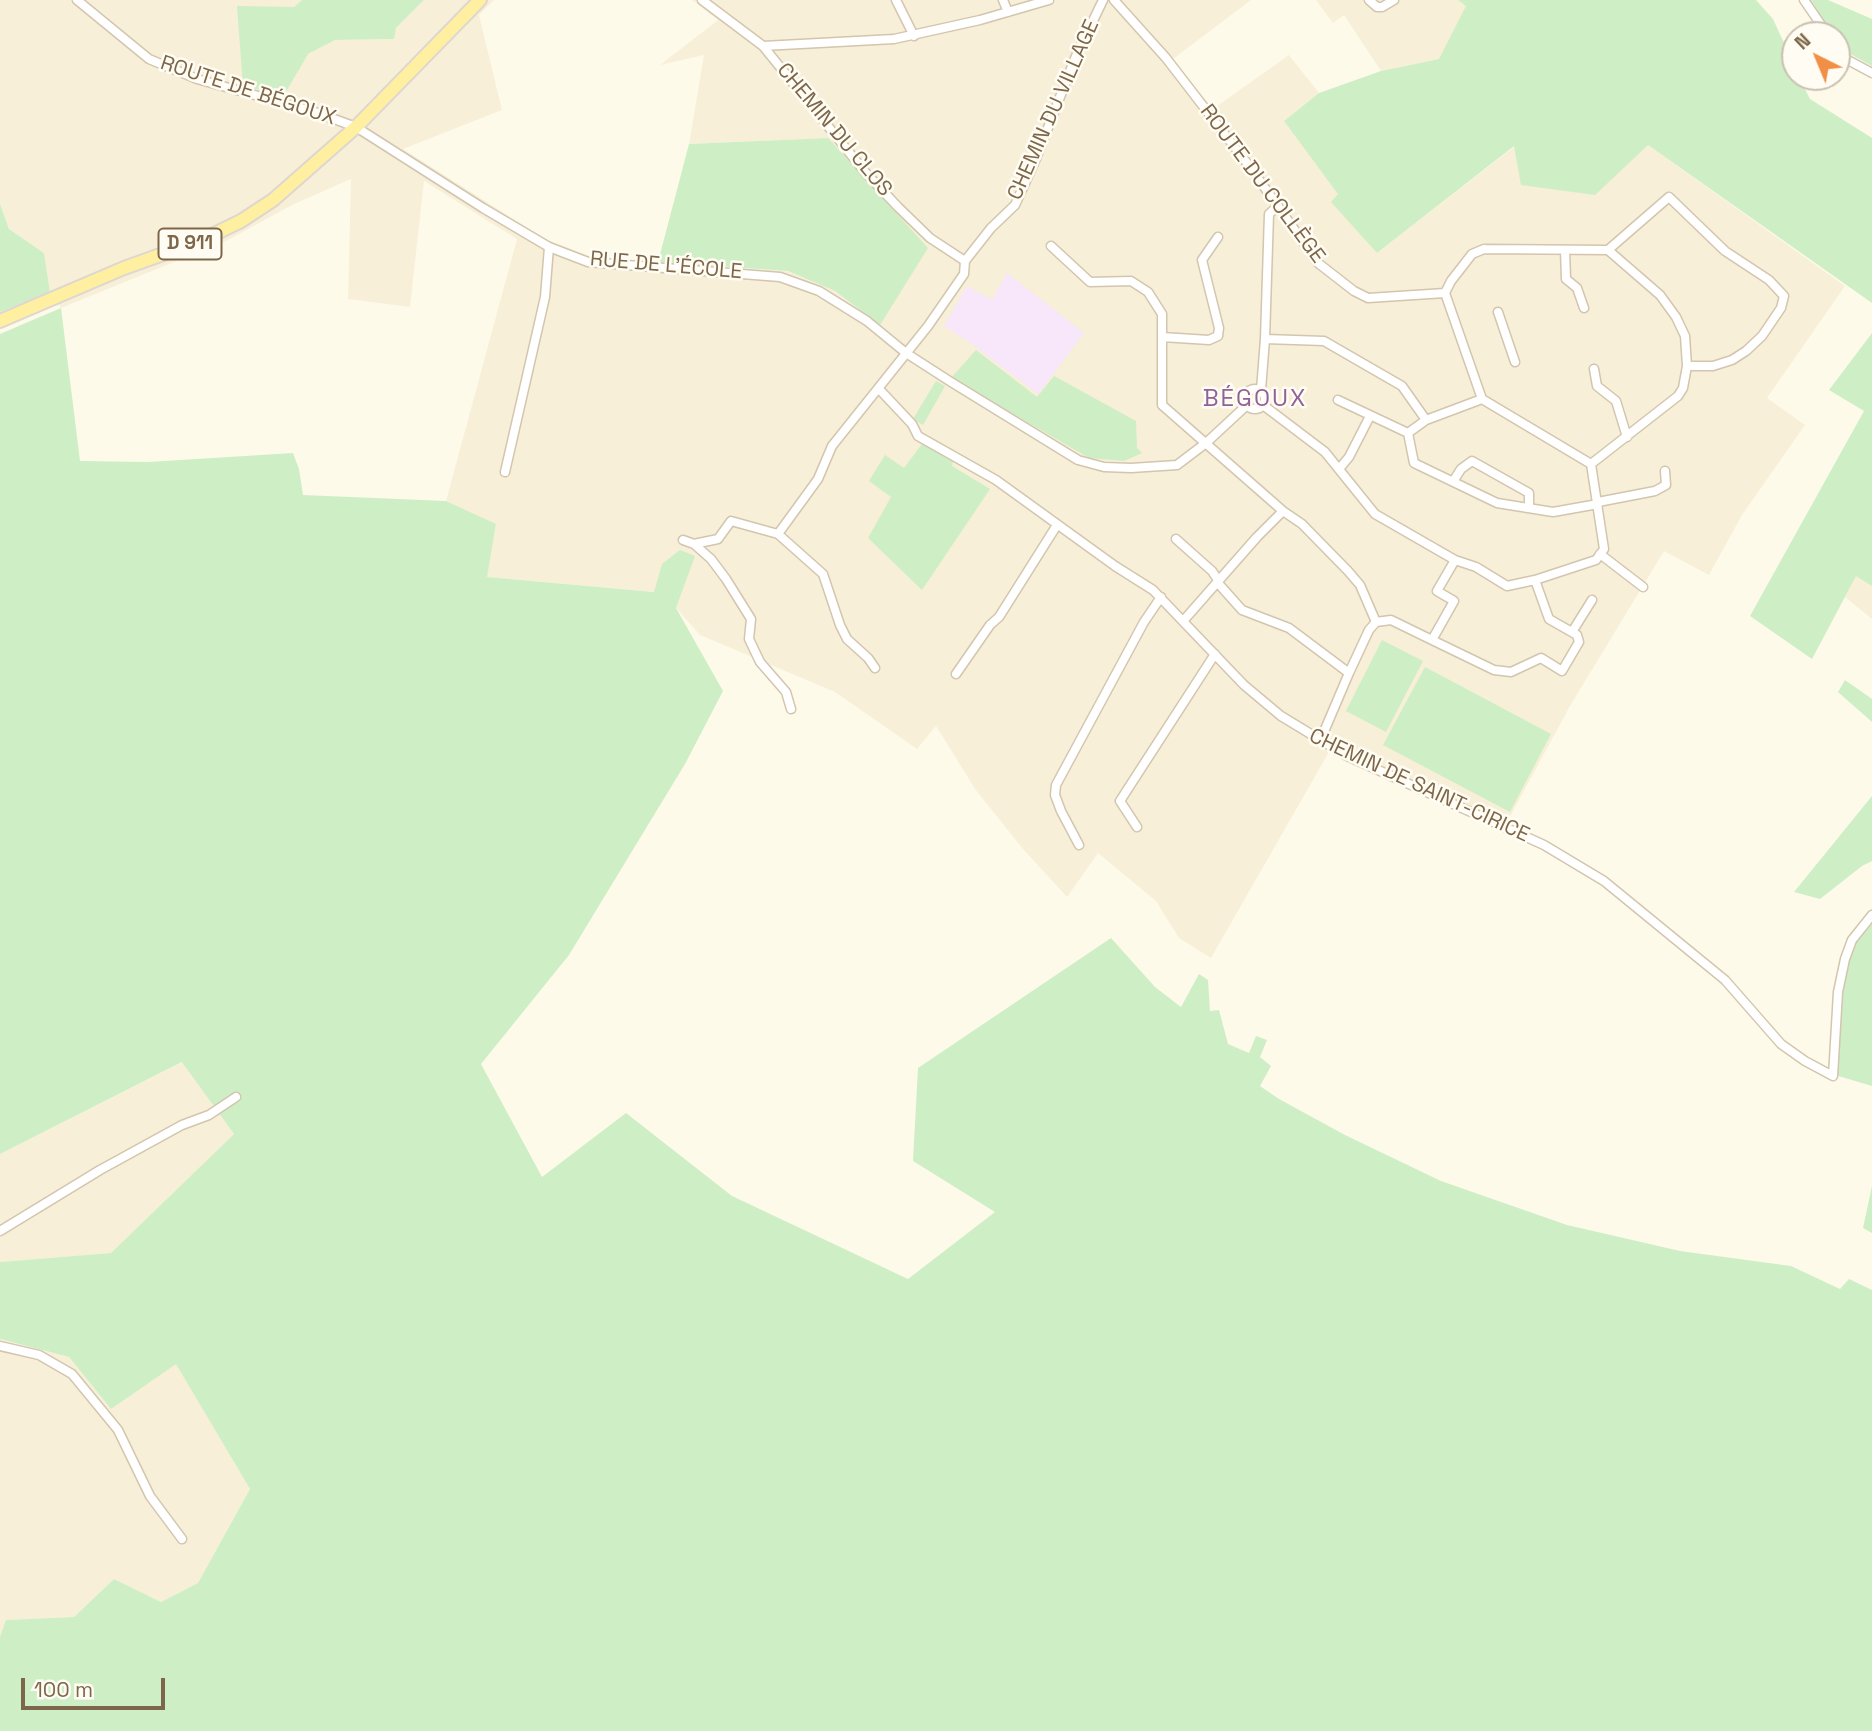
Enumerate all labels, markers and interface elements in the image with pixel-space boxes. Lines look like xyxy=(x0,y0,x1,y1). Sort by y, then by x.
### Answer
street label: CHEMIN DU VILLAGE xyxy=(1003,16,1105,204)
north arrow xyxy=(1781,21,1851,91)
text: N xyxy=(1790,28,1816,55)
street label: ROUTE DE BÉGOUX xyxy=(157,51,339,131)
street label: CHEMIN DU CLOS xyxy=(771,58,897,202)
street label: ROUTE DU COLLÈGE xyxy=(1194,100,1330,268)
road number: D 911 xyxy=(158,228,222,260)
street label: RUE DE L'ÉCOLE xyxy=(589,247,743,285)
district label: BÉGOUX xyxy=(1203,385,1307,413)
street label: CHEMIN DE SAINT-CIRICE xyxy=(1305,724,1533,848)
scale bar xyxy=(24,1664,168,1708)
text: 100 m xyxy=(34,1676,93,1703)

